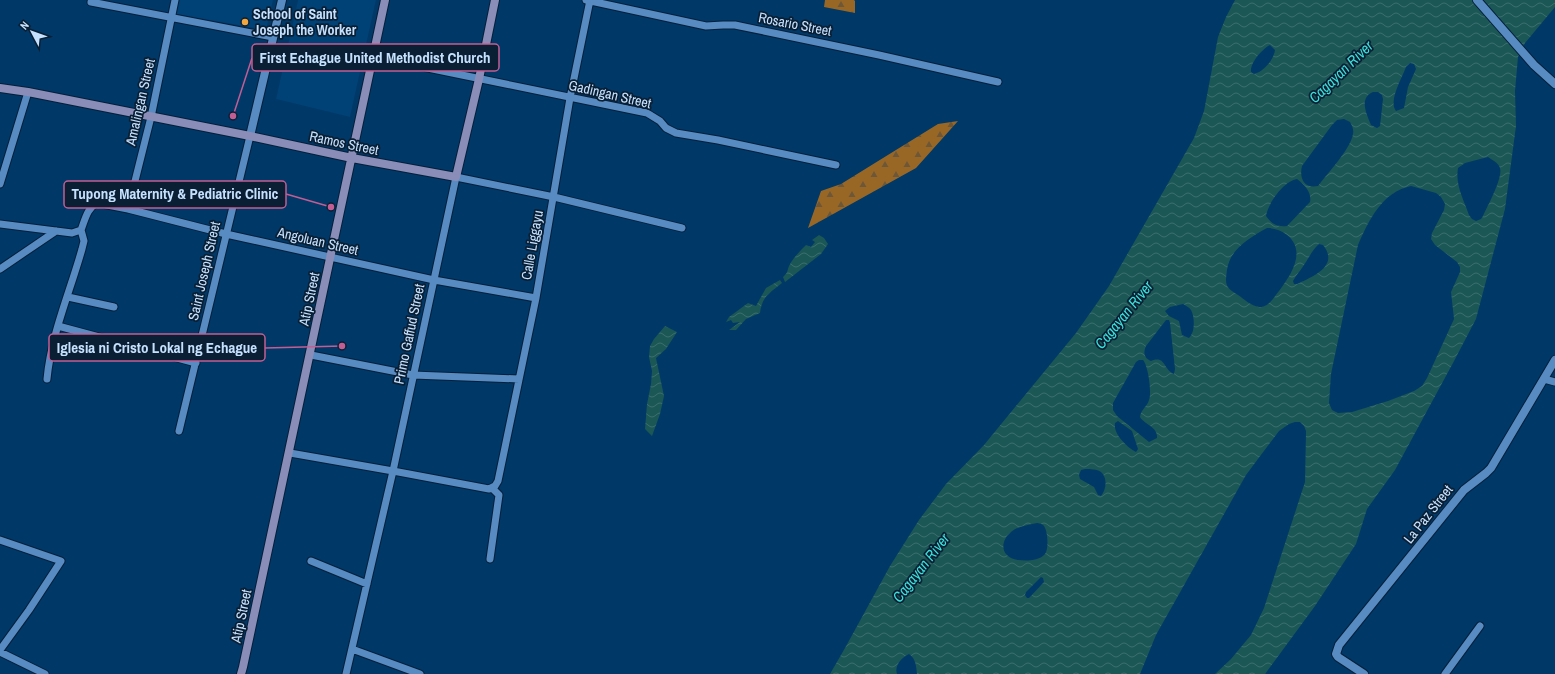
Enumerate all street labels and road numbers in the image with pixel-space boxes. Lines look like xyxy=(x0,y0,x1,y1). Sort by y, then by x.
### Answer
street label: Rosario Street xyxy=(757,8,833,40)
street label: Amalingan Street xyxy=(121,57,159,148)
street label: Gadingan Street xyxy=(567,76,653,112)
street label: Ramos Street xyxy=(308,127,380,159)
street label: Calle Liggayu xyxy=(517,209,547,281)
street label: Saint Joseph Street xyxy=(184,220,224,322)
street label: Angoluan Street xyxy=(275,223,360,259)
street label: Atip Street xyxy=(294,271,323,328)
street label: Primo Gaffud Street xyxy=(390,282,428,386)
street label: La Paz Street xyxy=(1399,481,1457,547)
street label: Atip Street xyxy=(226,588,255,645)

